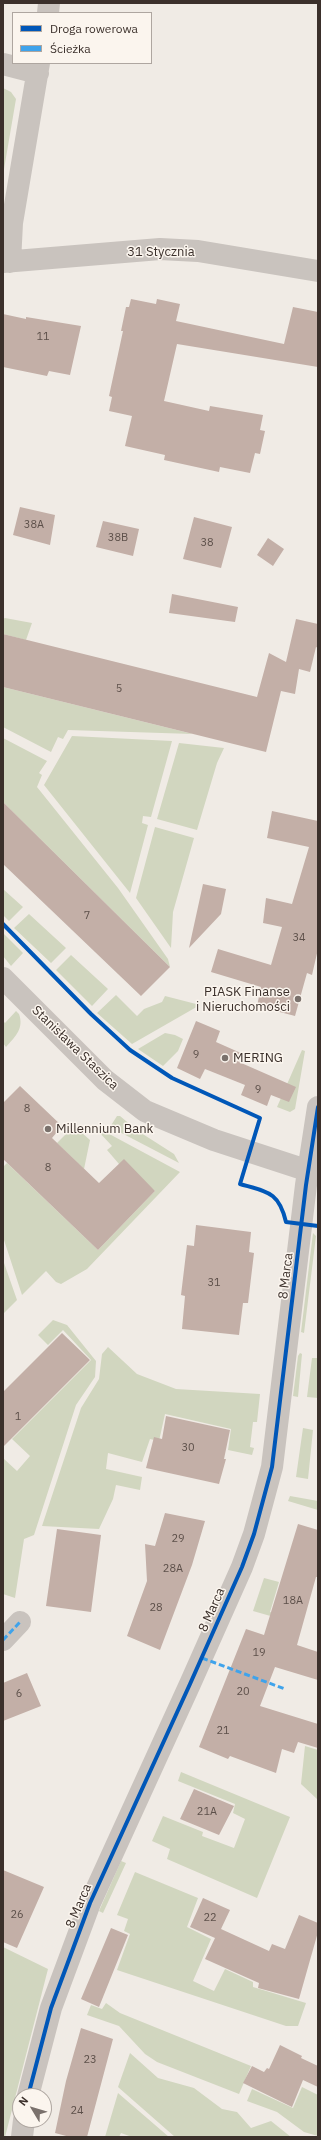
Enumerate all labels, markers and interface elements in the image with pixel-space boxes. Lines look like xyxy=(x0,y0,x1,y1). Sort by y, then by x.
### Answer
legend xyxy=(12,12,152,64)
text: Droga rowerowa xyxy=(50,21,138,36)
text: Ścieżka xyxy=(50,41,91,56)
street label: 31 Stycznia xyxy=(127,244,195,260)
house number: 11 xyxy=(36,330,50,344)
house number: 38A xyxy=(24,518,44,532)
house number: 38B xyxy=(108,531,128,545)
house number: 38 xyxy=(200,536,214,550)
house number: 5 xyxy=(116,682,122,696)
house number: 7 xyxy=(84,909,90,923)
house number: 34 xyxy=(292,931,306,945)
place label: PIASK Finanse i Nieruchomości xyxy=(196,984,290,1015)
marker: PIASK Finanse i Nieruchomości xyxy=(293,994,303,1004)
street label: Stanisława Staszica xyxy=(28,1003,122,1093)
house number: 9 xyxy=(193,1048,199,1062)
place label: MERING xyxy=(233,1050,283,1066)
marker: MERING xyxy=(220,1053,230,1063)
house number: 9 xyxy=(255,1083,261,1097)
house number: 8 xyxy=(24,1102,30,1116)
place label: Millennium Bank xyxy=(56,1121,153,1137)
marker: Millennium Bank xyxy=(43,1124,53,1134)
house number: 8 xyxy=(45,1161,51,1175)
street label: 8 Marca xyxy=(275,1252,297,1300)
house number: 31 xyxy=(207,1276,221,1290)
house number: 1 xyxy=(15,1410,21,1424)
house number: 30 xyxy=(181,1441,195,1455)
house number: 29 xyxy=(171,1532,185,1546)
house number: 28A xyxy=(163,1562,183,1576)
street label: 8 Marca xyxy=(195,1586,229,1634)
house number: 18A xyxy=(283,1594,303,1608)
house number: 28 xyxy=(149,1601,163,1615)
house number: 19 xyxy=(252,1646,266,1660)
house number: 20 xyxy=(236,1685,250,1699)
house number: 6 xyxy=(16,1687,22,1701)
house number: 21 xyxy=(216,1724,230,1738)
house number: 21A xyxy=(197,1805,217,1819)
street label: 8 Marca xyxy=(63,1882,95,1930)
house number: 26 xyxy=(10,1908,24,1922)
house number: 22 xyxy=(203,1911,217,1925)
house number: 23 xyxy=(83,2053,97,2067)
north arrow xyxy=(12,2088,52,2128)
text: N xyxy=(15,2094,31,2109)
house number: 24 xyxy=(70,2104,84,2118)

